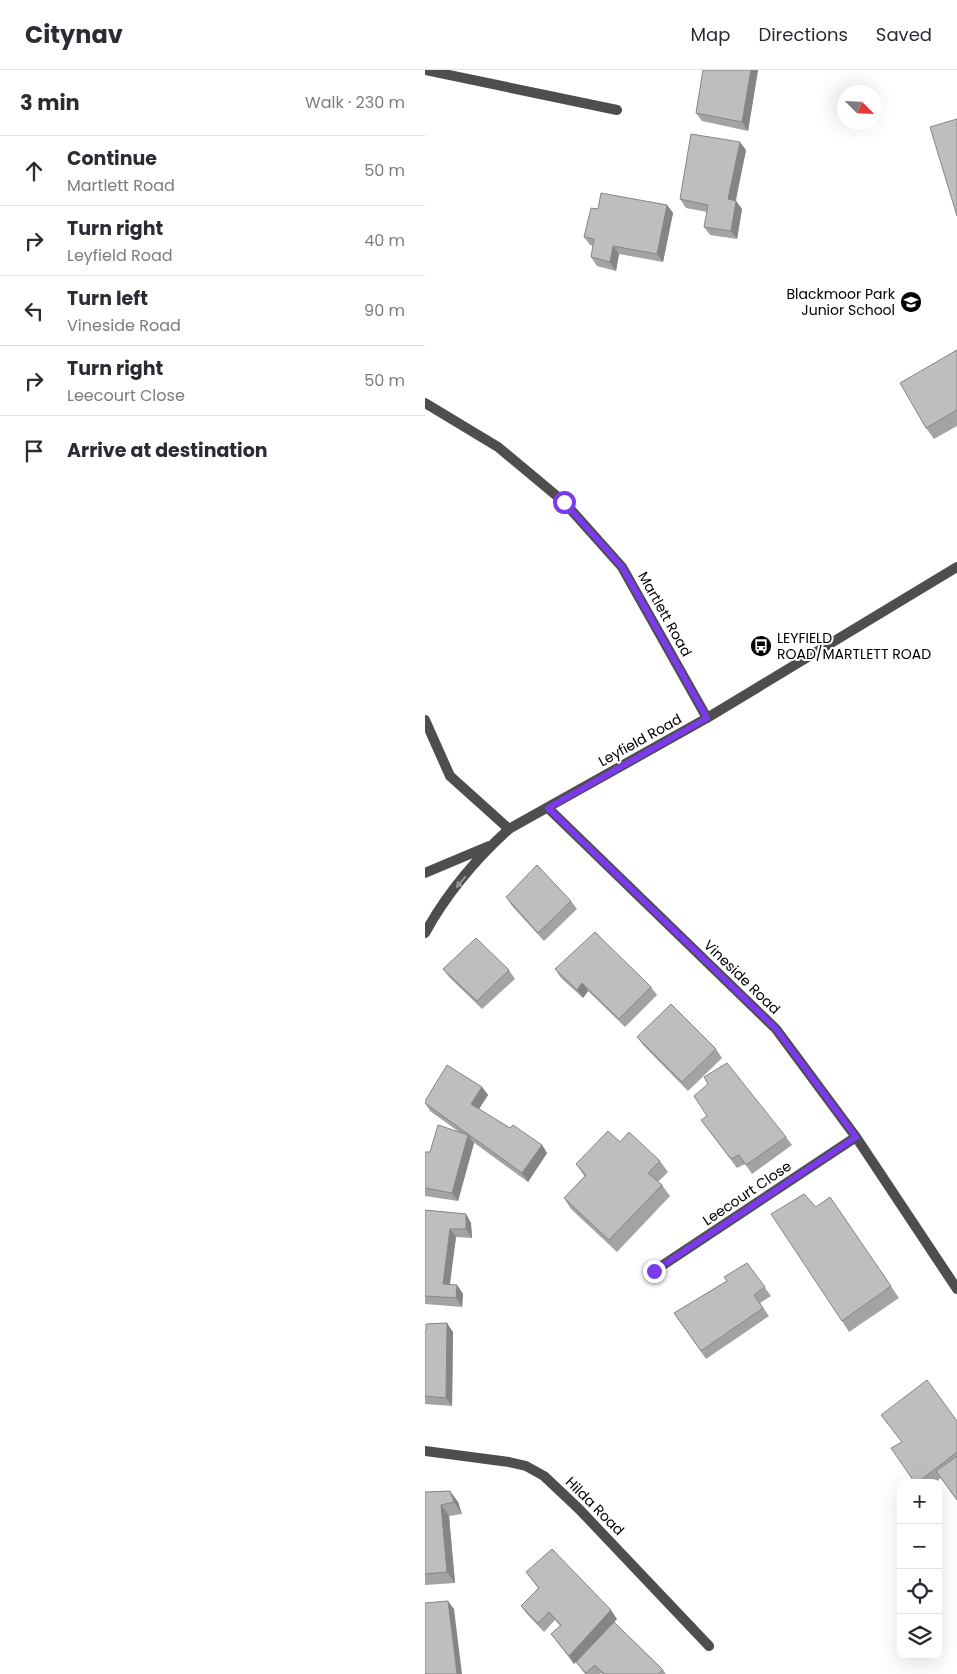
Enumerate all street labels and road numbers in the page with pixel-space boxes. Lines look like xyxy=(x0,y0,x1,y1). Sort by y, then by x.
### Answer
street label: Martlett Road xyxy=(633,568,697,660)
street label: Leyfield Road xyxy=(595,709,685,771)
street label: Vineside Road xyxy=(699,935,785,1019)
street label: Leecourt Close xyxy=(699,1156,796,1230)
street label: Hilda Road xyxy=(561,1472,629,1540)

